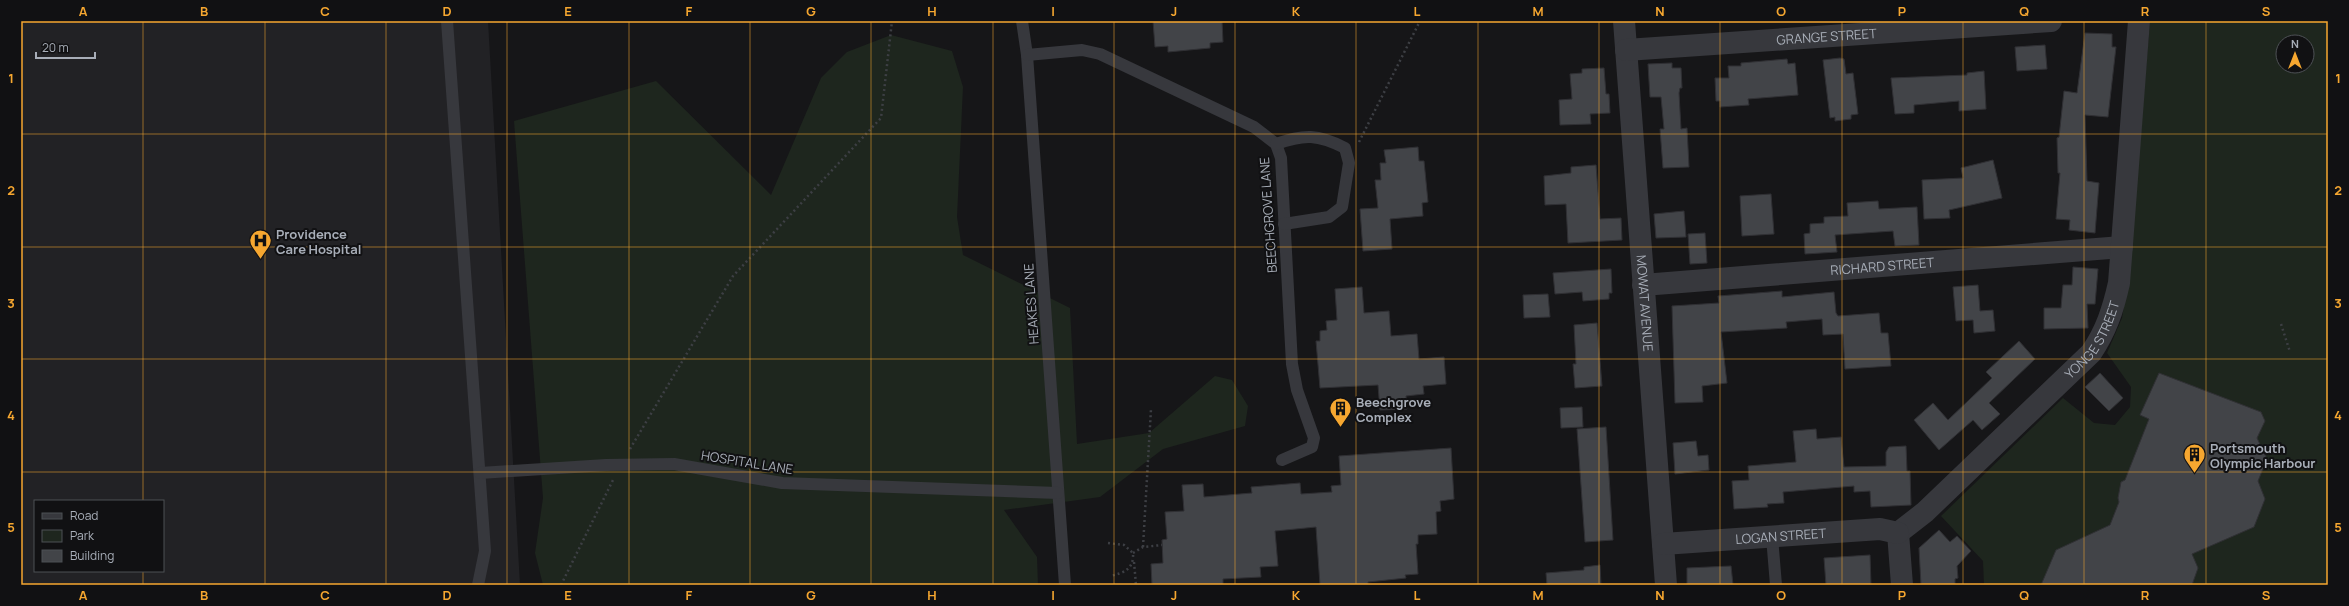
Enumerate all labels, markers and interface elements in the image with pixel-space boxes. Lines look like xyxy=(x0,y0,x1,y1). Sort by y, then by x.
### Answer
text: A xyxy=(79,2,88,20)
text: B xyxy=(200,2,208,20)
text: C xyxy=(320,2,330,20)
text: D xyxy=(442,2,452,20)
text: E xyxy=(564,2,572,20)
text: F xyxy=(686,2,693,20)
text: G xyxy=(806,2,816,20)
text: H xyxy=(927,2,937,20)
text: I xyxy=(1051,2,1055,20)
text: J xyxy=(1171,2,1177,20)
text: K xyxy=(1292,2,1301,20)
text: L xyxy=(1414,2,1421,20)
text: M xyxy=(1532,2,1544,20)
text: N xyxy=(1655,2,1665,20)
text: O xyxy=(1776,2,1786,20)
text: P xyxy=(1898,2,1906,20)
text: Q xyxy=(2019,2,2029,20)
text: R xyxy=(2141,2,2150,20)
text: S xyxy=(2262,2,2271,20)
street label: GRANGE STREET xyxy=(1776,24,1877,49)
scale bar xyxy=(36,34,95,60)
north arrow xyxy=(2275,34,2315,74)
text: N xyxy=(2291,36,2299,51)
text: 20 m xyxy=(42,39,69,56)
text: 1 xyxy=(8,69,14,87)
text: 1 xyxy=(2335,69,2341,87)
street label: BEECHGROVE LANE xyxy=(1255,156,1281,274)
text: 2 xyxy=(7,181,15,199)
text: 2 xyxy=(2334,181,2342,199)
place label: Providence Care Hospital xyxy=(276,225,361,258)
hospital icon: Providence Care Hospital xyxy=(248,228,274,261)
street label: RICHARD STREET xyxy=(1830,253,1935,279)
street label: MOWAT AVENUE xyxy=(1632,254,1658,352)
street label: HEAKES LANE xyxy=(1019,263,1043,345)
text: 3 xyxy=(7,294,15,312)
text: 3 xyxy=(2334,294,2342,312)
street label: YONGE STREET xyxy=(2061,298,2123,383)
place label: Beechgrove Complex xyxy=(1356,393,1431,426)
building icon: Beechgrove Complex xyxy=(1328,396,1354,429)
text: 4 xyxy=(7,406,15,424)
text: 4 xyxy=(2334,406,2342,424)
place label: Portsmouth Olympic Harbour xyxy=(2210,439,2316,472)
building icon: Portsmouth Olympic Harbour xyxy=(2181,442,2207,475)
street label: HOSPITAL LANE xyxy=(700,446,794,478)
legend xyxy=(34,500,164,572)
text: Road xyxy=(70,507,98,524)
text: 5 xyxy=(7,518,15,536)
text: 5 xyxy=(2334,518,2342,536)
street label: LOGAN STREET xyxy=(1735,524,1827,548)
text: Park xyxy=(70,527,95,544)
text: Building xyxy=(70,547,114,564)
text: A xyxy=(79,586,88,604)
text: B xyxy=(200,586,208,604)
text: C xyxy=(320,586,330,604)
text: D xyxy=(442,586,452,604)
text: E xyxy=(564,586,572,604)
text: F xyxy=(686,586,693,604)
text: G xyxy=(806,586,816,604)
text: H xyxy=(927,586,937,604)
text: I xyxy=(1051,586,1055,604)
text: J xyxy=(1171,586,1177,604)
text: K xyxy=(1292,586,1301,604)
text: L xyxy=(1414,586,1421,604)
text: M xyxy=(1532,586,1544,604)
text: N xyxy=(1655,586,1665,604)
text: O xyxy=(1776,586,1786,604)
text: P xyxy=(1898,586,1906,604)
text: Q xyxy=(2019,586,2029,604)
text: R xyxy=(2141,586,2150,604)
text: S xyxy=(2262,586,2271,604)

